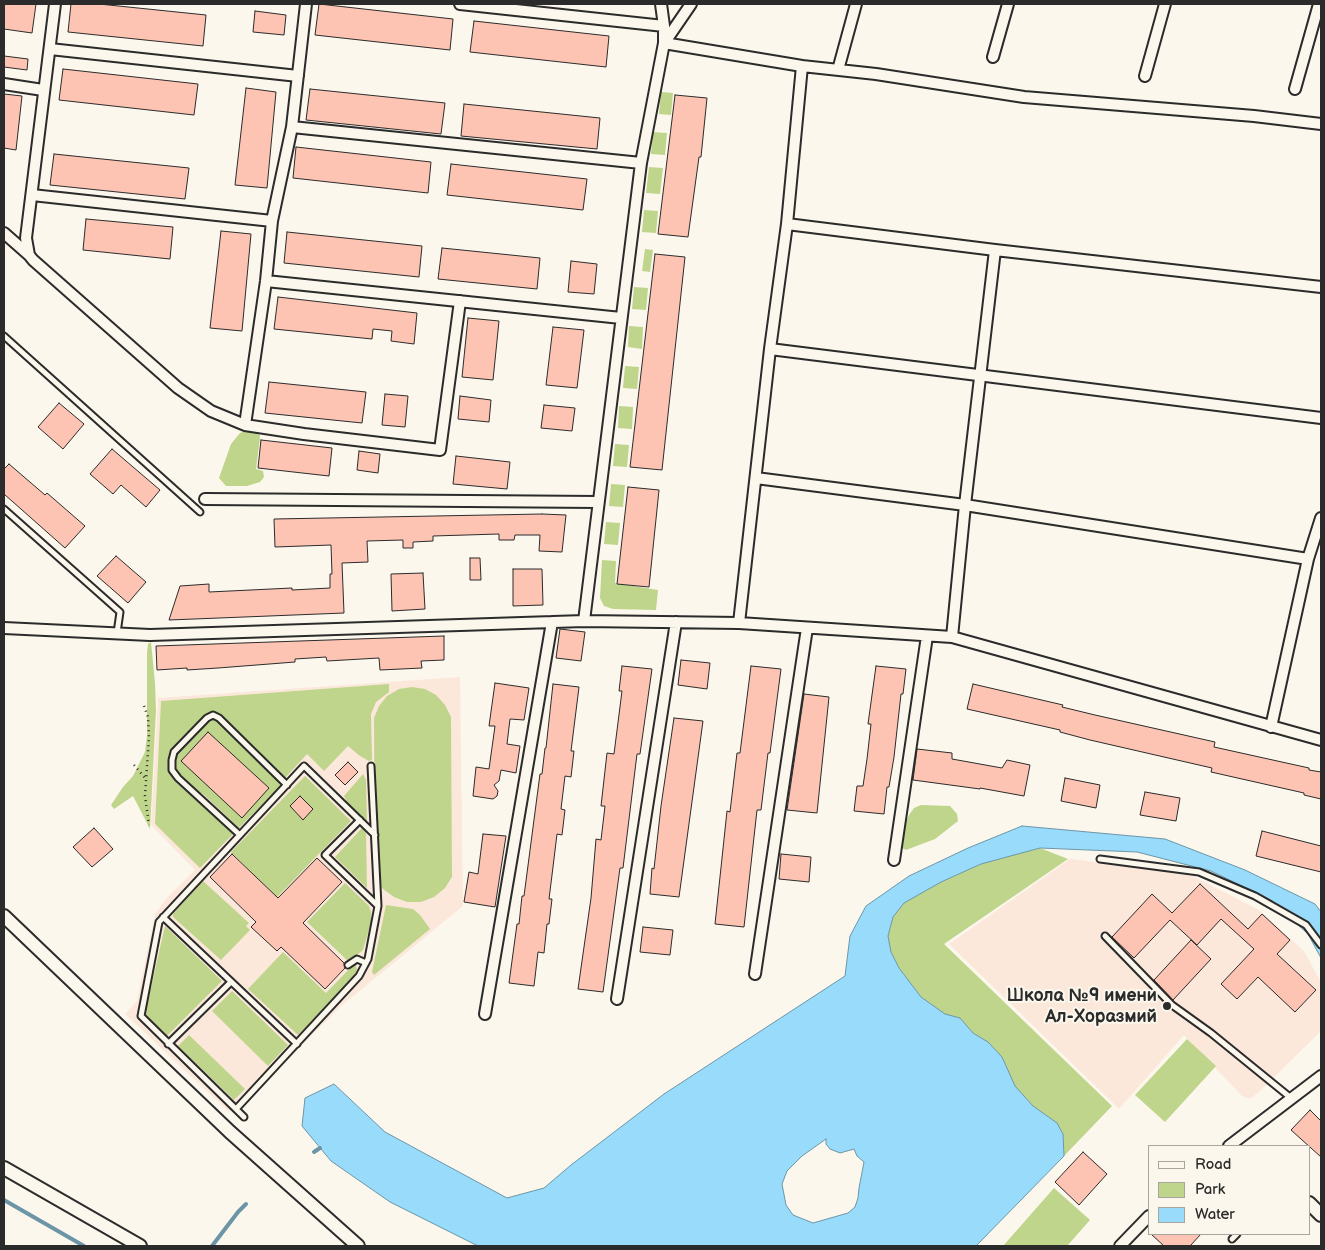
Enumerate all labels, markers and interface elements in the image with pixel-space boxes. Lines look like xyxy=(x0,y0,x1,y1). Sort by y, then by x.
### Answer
place label: Школа №9 имени Ал-Хоразмий xyxy=(1006,985,1157,1028)
marker: Школа №9 имени Ал-Хоразмий xyxy=(1161,1000,1173,1012)
legend xyxy=(1148,1145,1310,1235)
text: Road xyxy=(1195,1155,1231,1174)
text: Park xyxy=(1195,1180,1225,1199)
text: Water xyxy=(1195,1205,1235,1224)

